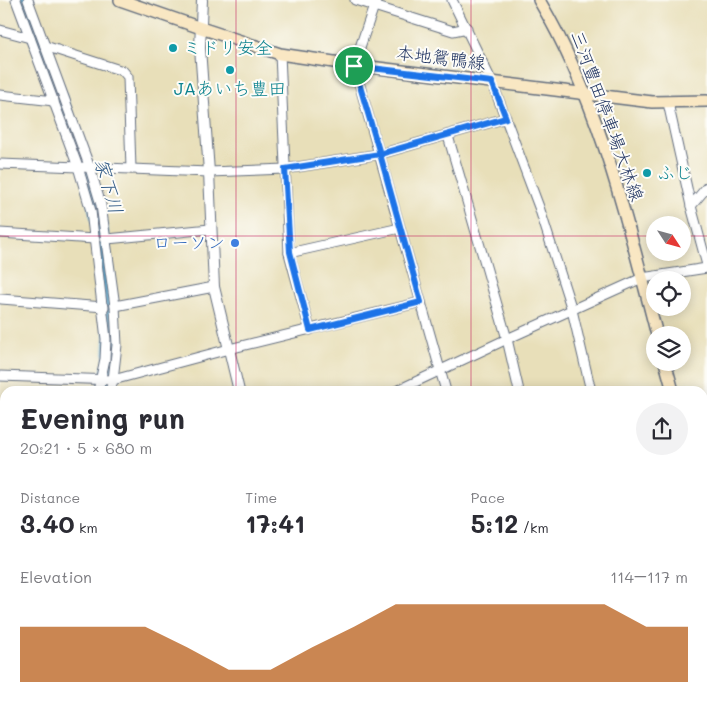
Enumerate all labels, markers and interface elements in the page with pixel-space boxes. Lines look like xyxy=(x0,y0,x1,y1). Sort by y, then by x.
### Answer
street label: 三河豊田停車場大林線 xyxy=(566,27,650,204)
place label: ミドリ安全 xyxy=(183,35,273,59)
street label: 本地鴛鴨線 xyxy=(395,40,487,74)
marker: ミドリ安全 xyxy=(167,42,179,54)
pin xyxy=(333,45,375,87)
icon: arrive xyxy=(340,52,368,80)
marker: JAあいち豊田 xyxy=(224,64,236,76)
place label: JAあいち豊田 xyxy=(174,76,286,100)
water label: 家下川 xyxy=(90,155,129,217)
place label: ふじ xyxy=(657,160,693,184)
marker: ふじ xyxy=(641,167,653,179)
north arrow xyxy=(646,216,691,261)
map controls xyxy=(646,216,691,371)
place label: ローソン xyxy=(153,230,225,254)
marker: ローソン xyxy=(229,237,241,249)
button: locate xyxy=(646,271,691,316)
button: layers xyxy=(646,326,691,371)
text: Evening run xyxy=(20,400,185,436)
button: share xyxy=(636,403,688,455)
text: 20:21 · 5 × 680 m xyxy=(20,437,152,458)
text: Distance xyxy=(20,488,80,507)
text: Time xyxy=(245,488,277,507)
text: Pace xyxy=(471,488,505,507)
text: 3.40 xyxy=(20,507,75,539)
text: 17:41 xyxy=(245,507,305,539)
text: 5:12 xyxy=(471,507,518,539)
text: km xyxy=(75,518,98,537)
text: /km xyxy=(518,518,549,537)
text: Elevation xyxy=(20,566,92,587)
text: 114–117 m xyxy=(610,566,688,587)

